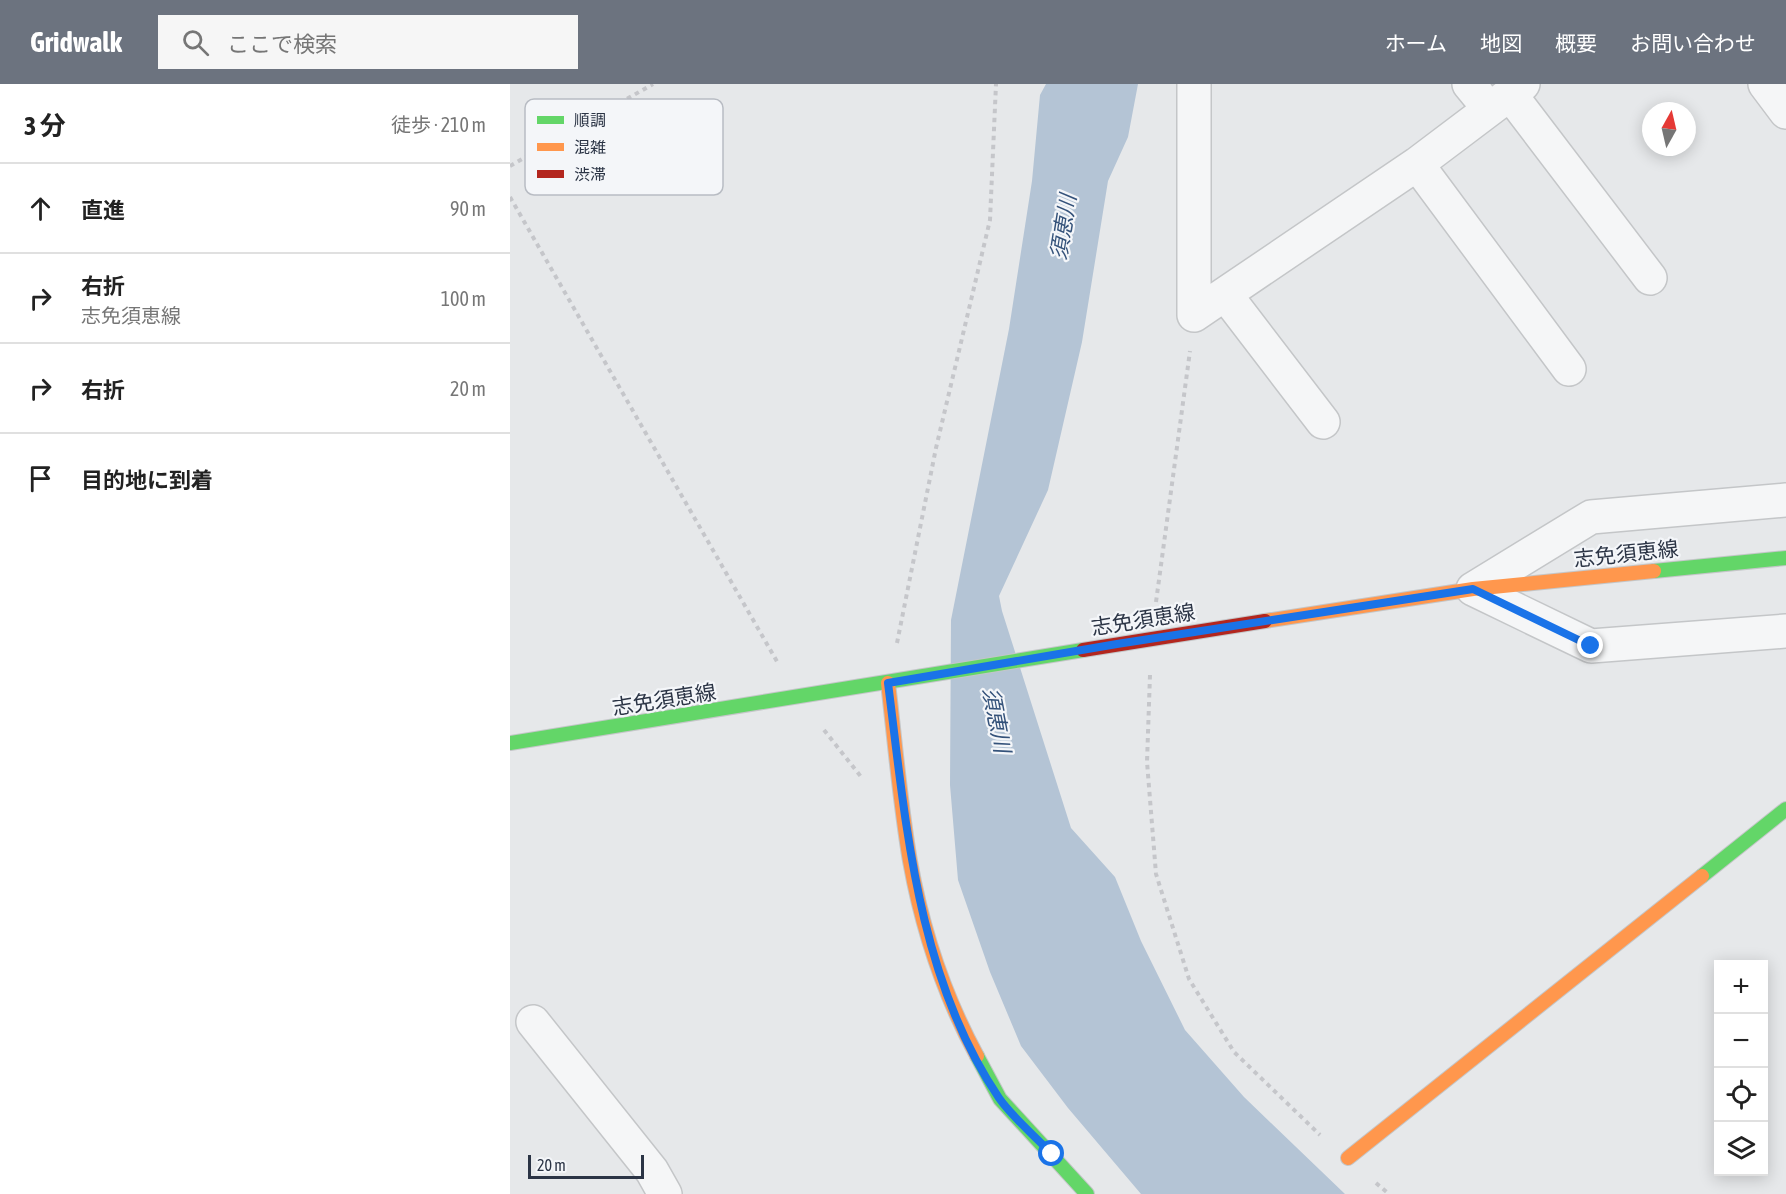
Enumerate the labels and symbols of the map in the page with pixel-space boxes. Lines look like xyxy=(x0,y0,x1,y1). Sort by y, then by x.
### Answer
legend xyxy=(525,99,723,195)
north arrow xyxy=(1642,102,1696,156)
text: 順調 xyxy=(574,111,606,129)
text: 混雑 xyxy=(574,138,606,156)
text: 渋滞 xyxy=(574,165,606,183)
water label: 須恵川 xyxy=(1045,190,1081,262)
street label: 志免須恵線 xyxy=(1573,536,1679,570)
street label: 志免須恵線 xyxy=(1089,599,1197,639)
route end xyxy=(1577,632,1603,658)
street label: 志免須恵線 xyxy=(610,679,718,719)
water label: 須恵川 xyxy=(978,685,1016,757)
route start xyxy=(1038,1140,1064,1166)
scale bar xyxy=(528,1152,644,1180)

